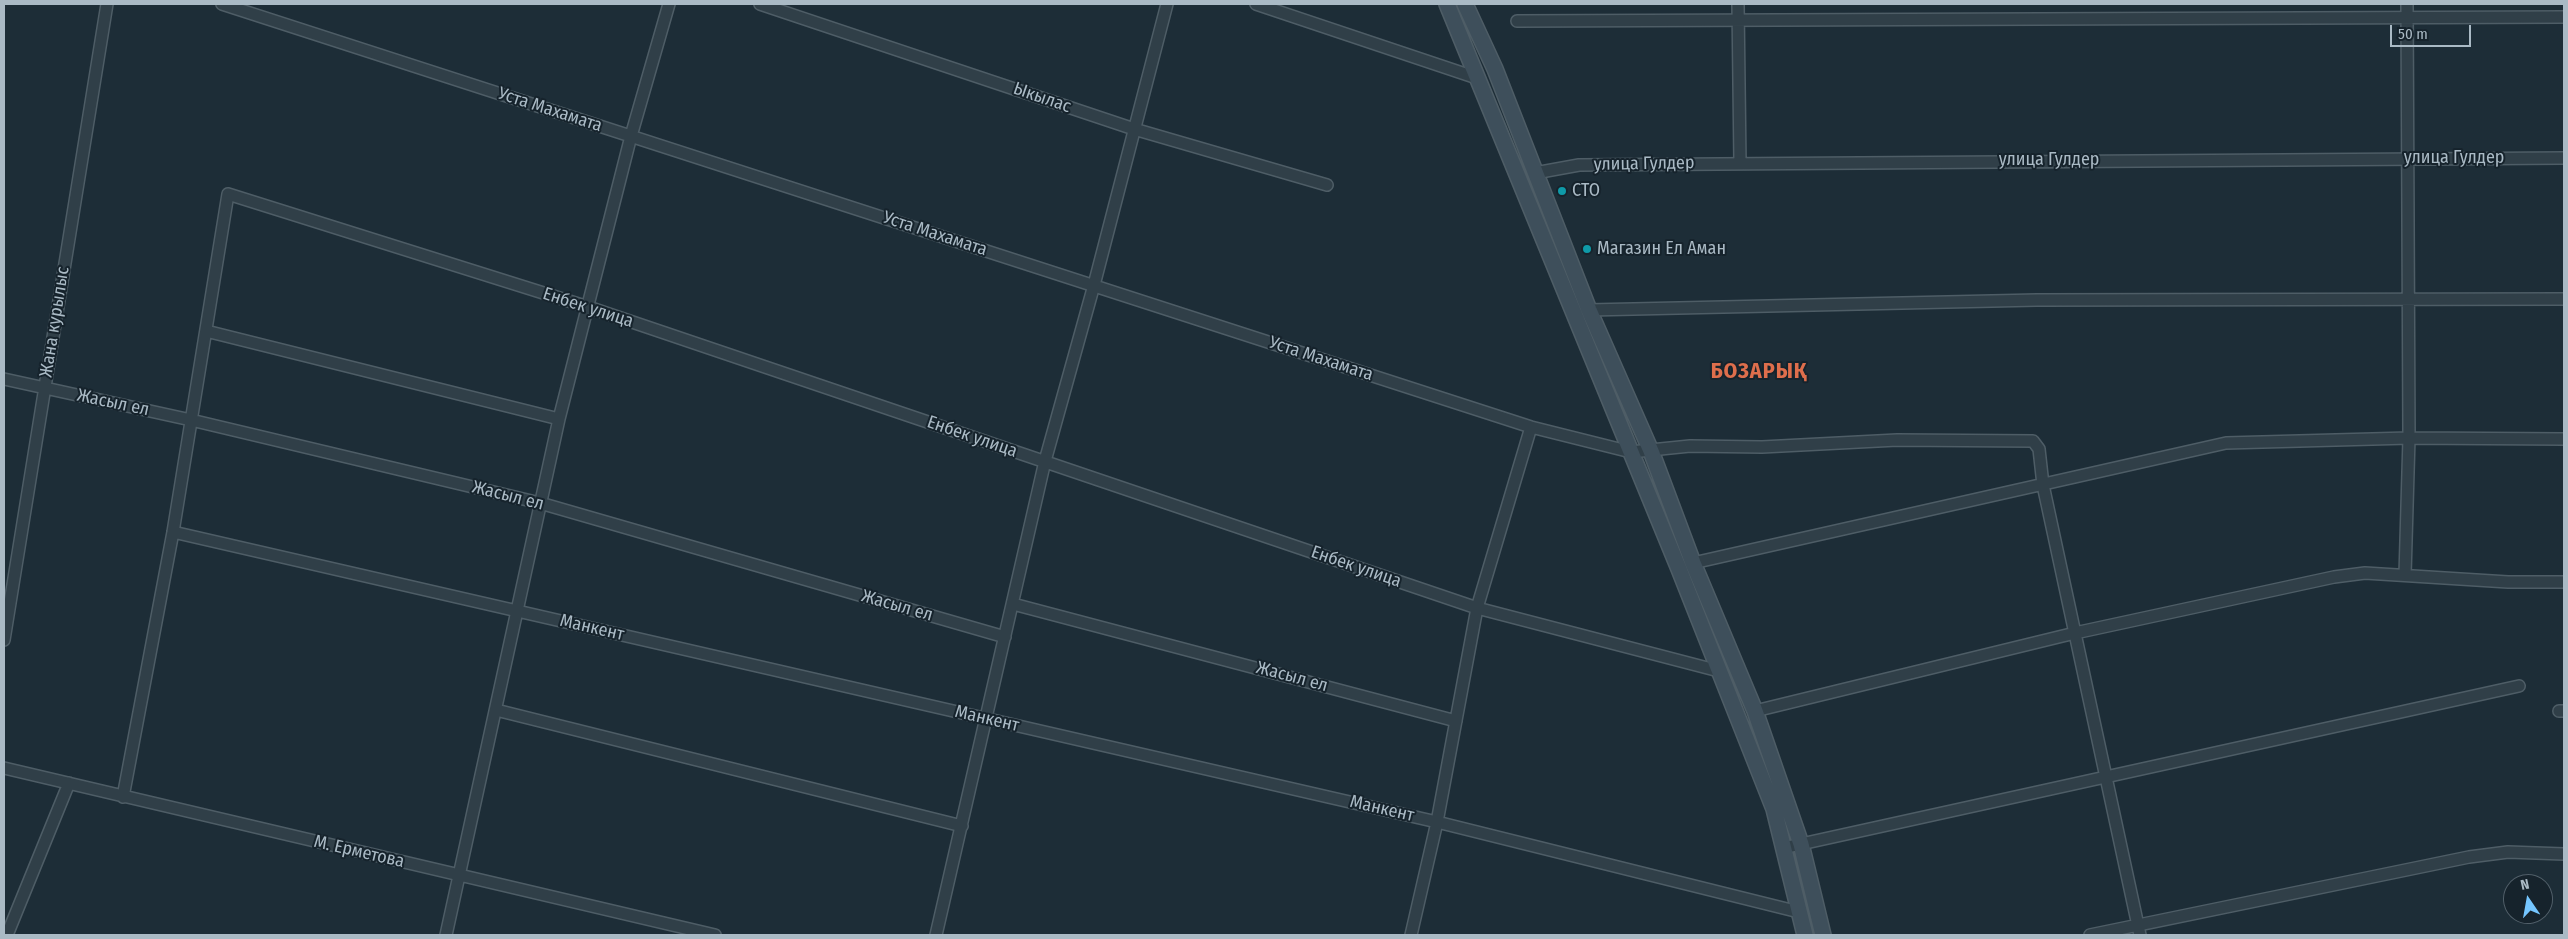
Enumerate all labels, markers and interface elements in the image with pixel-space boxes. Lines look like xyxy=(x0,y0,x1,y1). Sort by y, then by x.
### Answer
scale bar xyxy=(2393,15,2474,47)
text: 50 m xyxy=(2398,25,2428,43)
street label: Ыкылас xyxy=(1010,78,1074,118)
street label: Уста Махамата xyxy=(495,83,605,137)
street label: улица Гулдер xyxy=(2404,147,2504,169)
street label: улица Гулдер xyxy=(1999,149,2099,171)
street label: улица Гулдер xyxy=(1593,152,1695,176)
place label: СТО xyxy=(1572,180,1600,202)
marker: СТО xyxy=(1556,185,1568,197)
street label: Уста Махамата xyxy=(880,207,990,261)
place label: Магазин Ел Аман xyxy=(1597,238,1726,260)
marker: Магазин Ел Аман xyxy=(1581,243,1593,255)
street label: Жана курылыс xyxy=(36,265,74,379)
street label: Енбек улица xyxy=(540,283,636,333)
street label: Уста Махамата xyxy=(1266,332,1376,386)
district label: БОЗАРЫҚ xyxy=(1710,359,1808,385)
street label: Жасыл ел xyxy=(75,385,151,421)
street label: Енбек улица xyxy=(924,412,1020,462)
street label: Жасыл ел xyxy=(470,477,546,515)
street label: Енбек улица xyxy=(1308,542,1404,592)
street label: Жасыл ел xyxy=(859,586,935,626)
street label: Манкент xyxy=(558,610,626,646)
street label: Жасыл ел xyxy=(1254,657,1330,697)
street label: Манкент xyxy=(953,701,1021,737)
street label: Манкент xyxy=(1348,791,1416,827)
street label: М. Ерметова xyxy=(312,831,406,873)
north arrow xyxy=(2503,874,2553,924)
text: N xyxy=(2519,876,2531,894)

